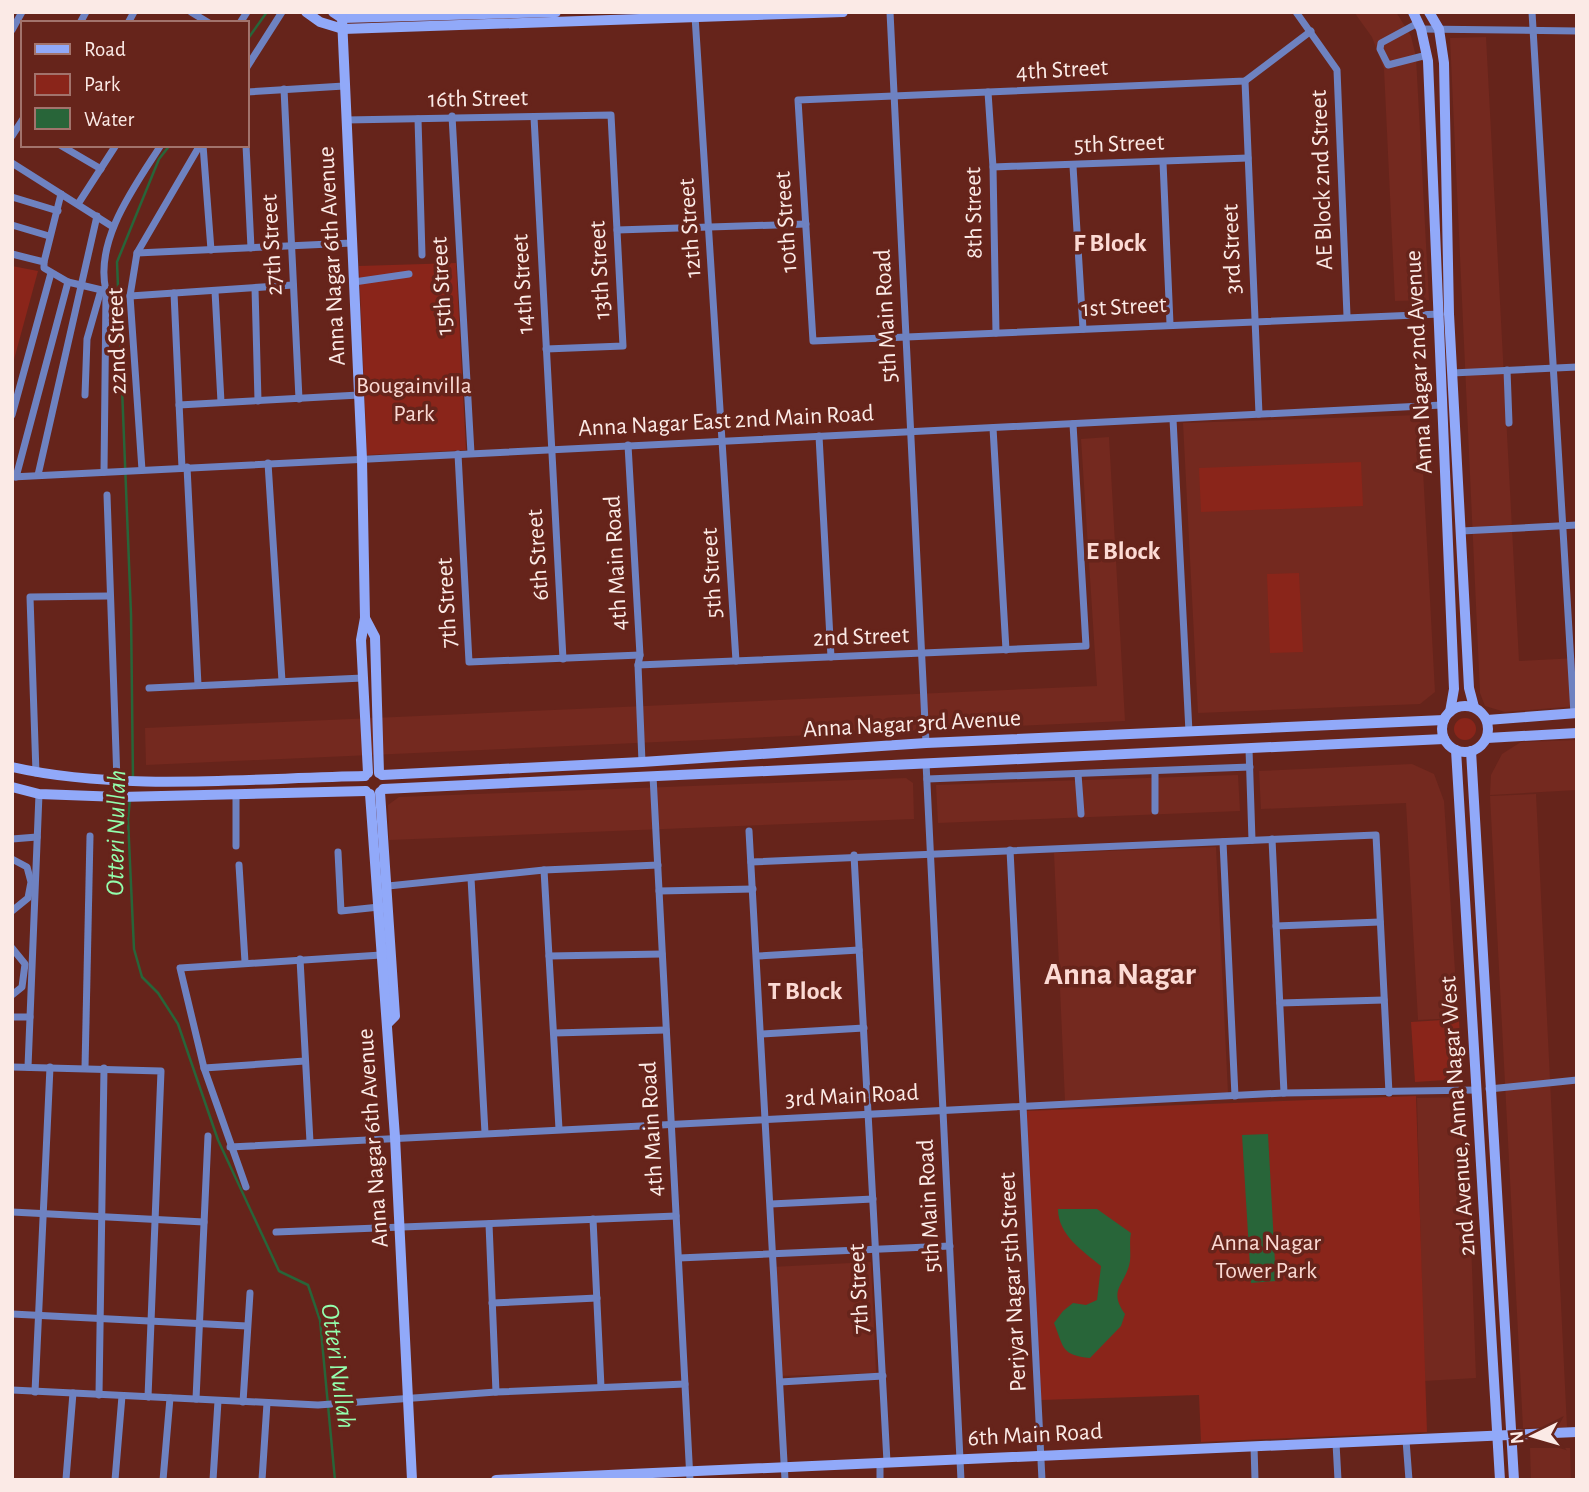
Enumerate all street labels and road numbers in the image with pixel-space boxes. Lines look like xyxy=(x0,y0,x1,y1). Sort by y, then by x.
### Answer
street label: 4th Street xyxy=(1015,56,1109,84)
street label: 16th Street xyxy=(428,86,529,112)
street label: AE Block 2nd Street xyxy=(1307,89,1337,271)
street label: 5th Street xyxy=(1073,130,1165,158)
street label: Anna Nagar 6th Avenue xyxy=(314,146,350,366)
street label: 8th Street xyxy=(961,166,987,259)
street label: 10th Street xyxy=(770,170,802,273)
street label: 12th Street xyxy=(675,177,705,279)
street label: 27th Street xyxy=(257,193,287,296)
street label: 3rd Street xyxy=(1218,203,1246,295)
street label: 13th Street xyxy=(585,220,615,320)
street label: 14th Street xyxy=(508,233,538,335)
street label: 15th Street xyxy=(427,236,457,336)
street label: 5th Main Road xyxy=(871,249,901,383)
street label: Anna Nagar 2nd Avenue xyxy=(1401,250,1437,474)
street label: 22nd Street xyxy=(103,287,131,395)
street label: 1st Street xyxy=(1081,293,1168,321)
street label: Anna Nagar East 2nd Main Road xyxy=(577,401,875,441)
street label: 4th Main Road xyxy=(600,495,632,631)
street label: 6th Street xyxy=(523,508,553,602)
street label: 5th Street xyxy=(698,527,726,619)
street label: 7th Street xyxy=(433,557,461,649)
street label: 2nd Street xyxy=(813,623,910,651)
street label: Anna Nagar 3rd Avenue xyxy=(802,706,1022,742)
street label: 2nd Avenue, Anna Nagar West xyxy=(1436,975,1480,1257)
street label: Anna Nagar 6th Avenue xyxy=(353,1028,393,1248)
street label: 4th Main Road xyxy=(636,1061,668,1197)
street label: 3rd Main Road xyxy=(785,1081,919,1111)
street label: 5th Main Road xyxy=(914,1139,944,1273)
street label: Periyar Nagar 5th Street xyxy=(995,1171,1031,1393)
street label: 7th Street xyxy=(845,1243,873,1335)
street label: 6th Main Road xyxy=(967,1419,1103,1451)

